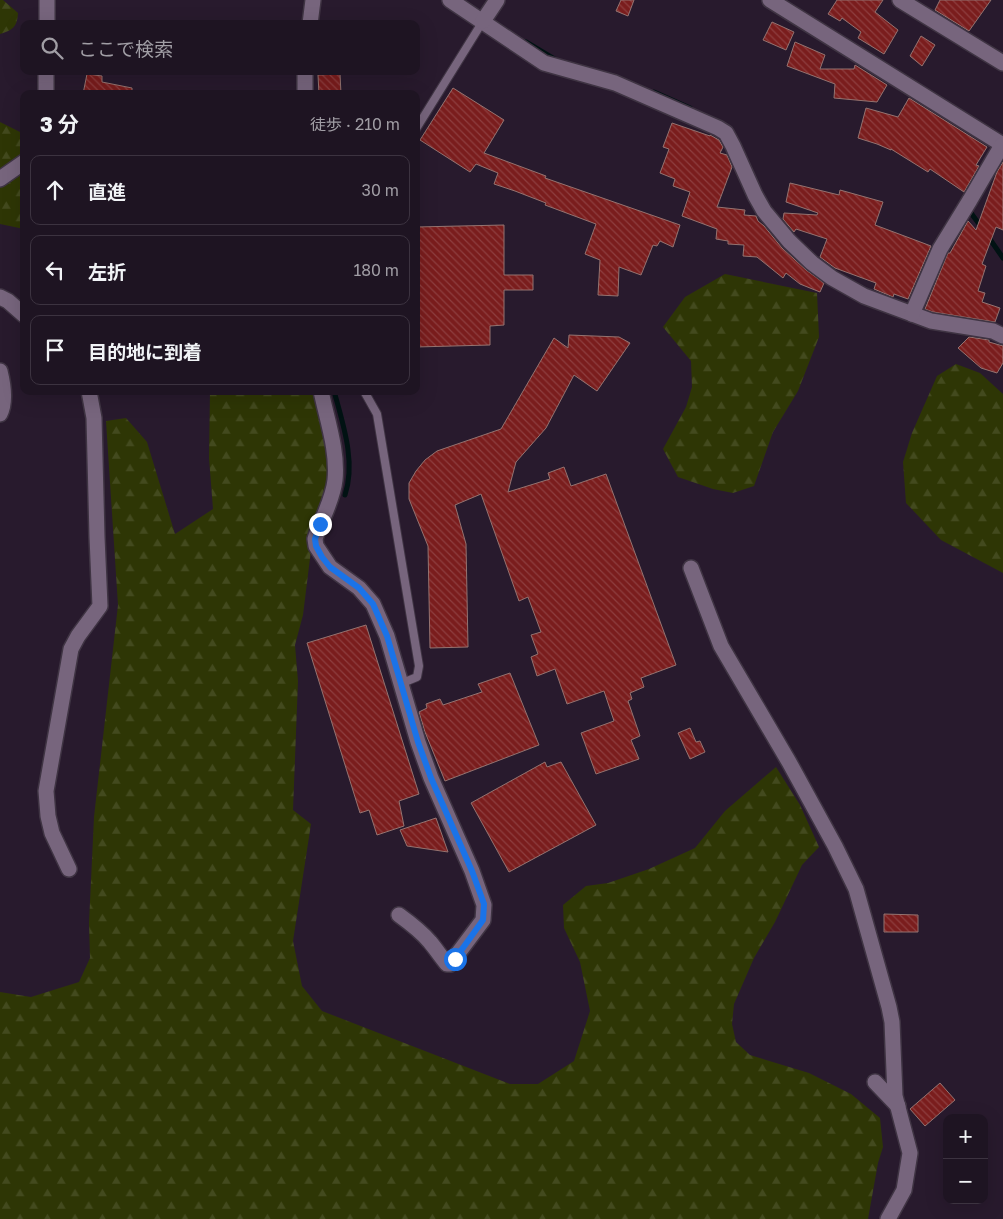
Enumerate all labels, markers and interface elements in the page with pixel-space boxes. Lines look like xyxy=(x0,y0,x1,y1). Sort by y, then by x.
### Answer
search box xyxy=(20,20,420,75)
icon: search xyxy=(38,34,66,62)
text: ここで検索 xyxy=(78,37,173,60)
text: 3 分 xyxy=(40,111,79,137)
text: 徒歩 · 210 m xyxy=(310,114,400,134)
icon: ahead xyxy=(41,176,69,204)
text: 直進 xyxy=(88,180,126,203)
text: 30 m xyxy=(362,180,399,200)
icon: left xyxy=(41,256,69,284)
text: 左折 xyxy=(88,260,126,283)
text: 180 m xyxy=(353,260,399,280)
icon: arrive xyxy=(41,336,69,364)
text: 目的地に到着 xyxy=(88,340,202,363)
route end xyxy=(309,513,332,536)
route start xyxy=(444,948,467,971)
map controls xyxy=(943,1114,988,1204)
button: + xyxy=(943,1114,988,1159)
button: − xyxy=(943,1159,988,1204)

